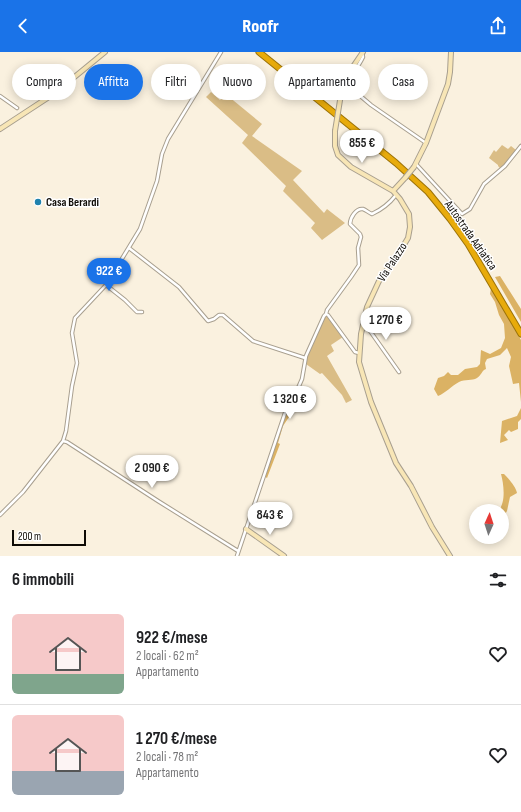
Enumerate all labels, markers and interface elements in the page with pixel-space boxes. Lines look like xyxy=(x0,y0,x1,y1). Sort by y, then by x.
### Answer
icon: back xyxy=(12,15,34,37)
icon: share xyxy=(487,15,509,37)
text: Roofr xyxy=(242,16,279,37)
chip: Compra xyxy=(12,64,76,100)
chip: Affitta xyxy=(84,64,143,100)
chip: Filtri xyxy=(151,64,201,100)
chip: Nuovo xyxy=(209,64,266,100)
chip: Appartamento xyxy=(274,64,370,100)
chip: Casa xyxy=(378,64,428,100)
pin: 855 € xyxy=(334,130,390,164)
text: 855 € xyxy=(349,135,375,151)
place label: Casa Berardi xyxy=(46,195,99,210)
marker: Casa Berardi xyxy=(33,197,43,207)
street label: Autostrada Adriatica xyxy=(440,197,500,273)
street label: Via Palazzo xyxy=(374,240,411,285)
pin: 922 € xyxy=(81,258,137,292)
text: 922 € xyxy=(96,263,122,279)
pin: 1 270 € xyxy=(349,307,423,341)
text: 1 270 € xyxy=(369,312,403,328)
pin: 1 320 € xyxy=(253,386,327,420)
text: 1 320 € xyxy=(273,391,307,407)
pin: 2 090 € xyxy=(115,455,189,489)
text: 2 090 € xyxy=(135,460,169,476)
pin: 843 € xyxy=(242,502,298,536)
north arrow xyxy=(469,504,509,544)
map controls xyxy=(469,504,509,544)
text: 843 € xyxy=(257,507,283,523)
scale bar xyxy=(12,528,86,547)
text: 200 m xyxy=(18,530,41,543)
icon: filters xyxy=(487,569,509,591)
text: 6 immobili xyxy=(12,570,74,590)
text: 922 €/mese xyxy=(136,628,208,648)
icon: home xyxy=(44,630,92,678)
icon: heart xyxy=(487,643,509,665)
text: 2 locali · 62 m² xyxy=(136,648,199,664)
text: Appartamento xyxy=(136,664,199,680)
text: 1 270 €/mese xyxy=(136,729,217,749)
icon: home xyxy=(44,731,92,779)
icon: heart xyxy=(487,744,509,766)
text: 2 locali · 78 m² xyxy=(136,749,198,765)
text: Appartamento xyxy=(136,765,199,781)

